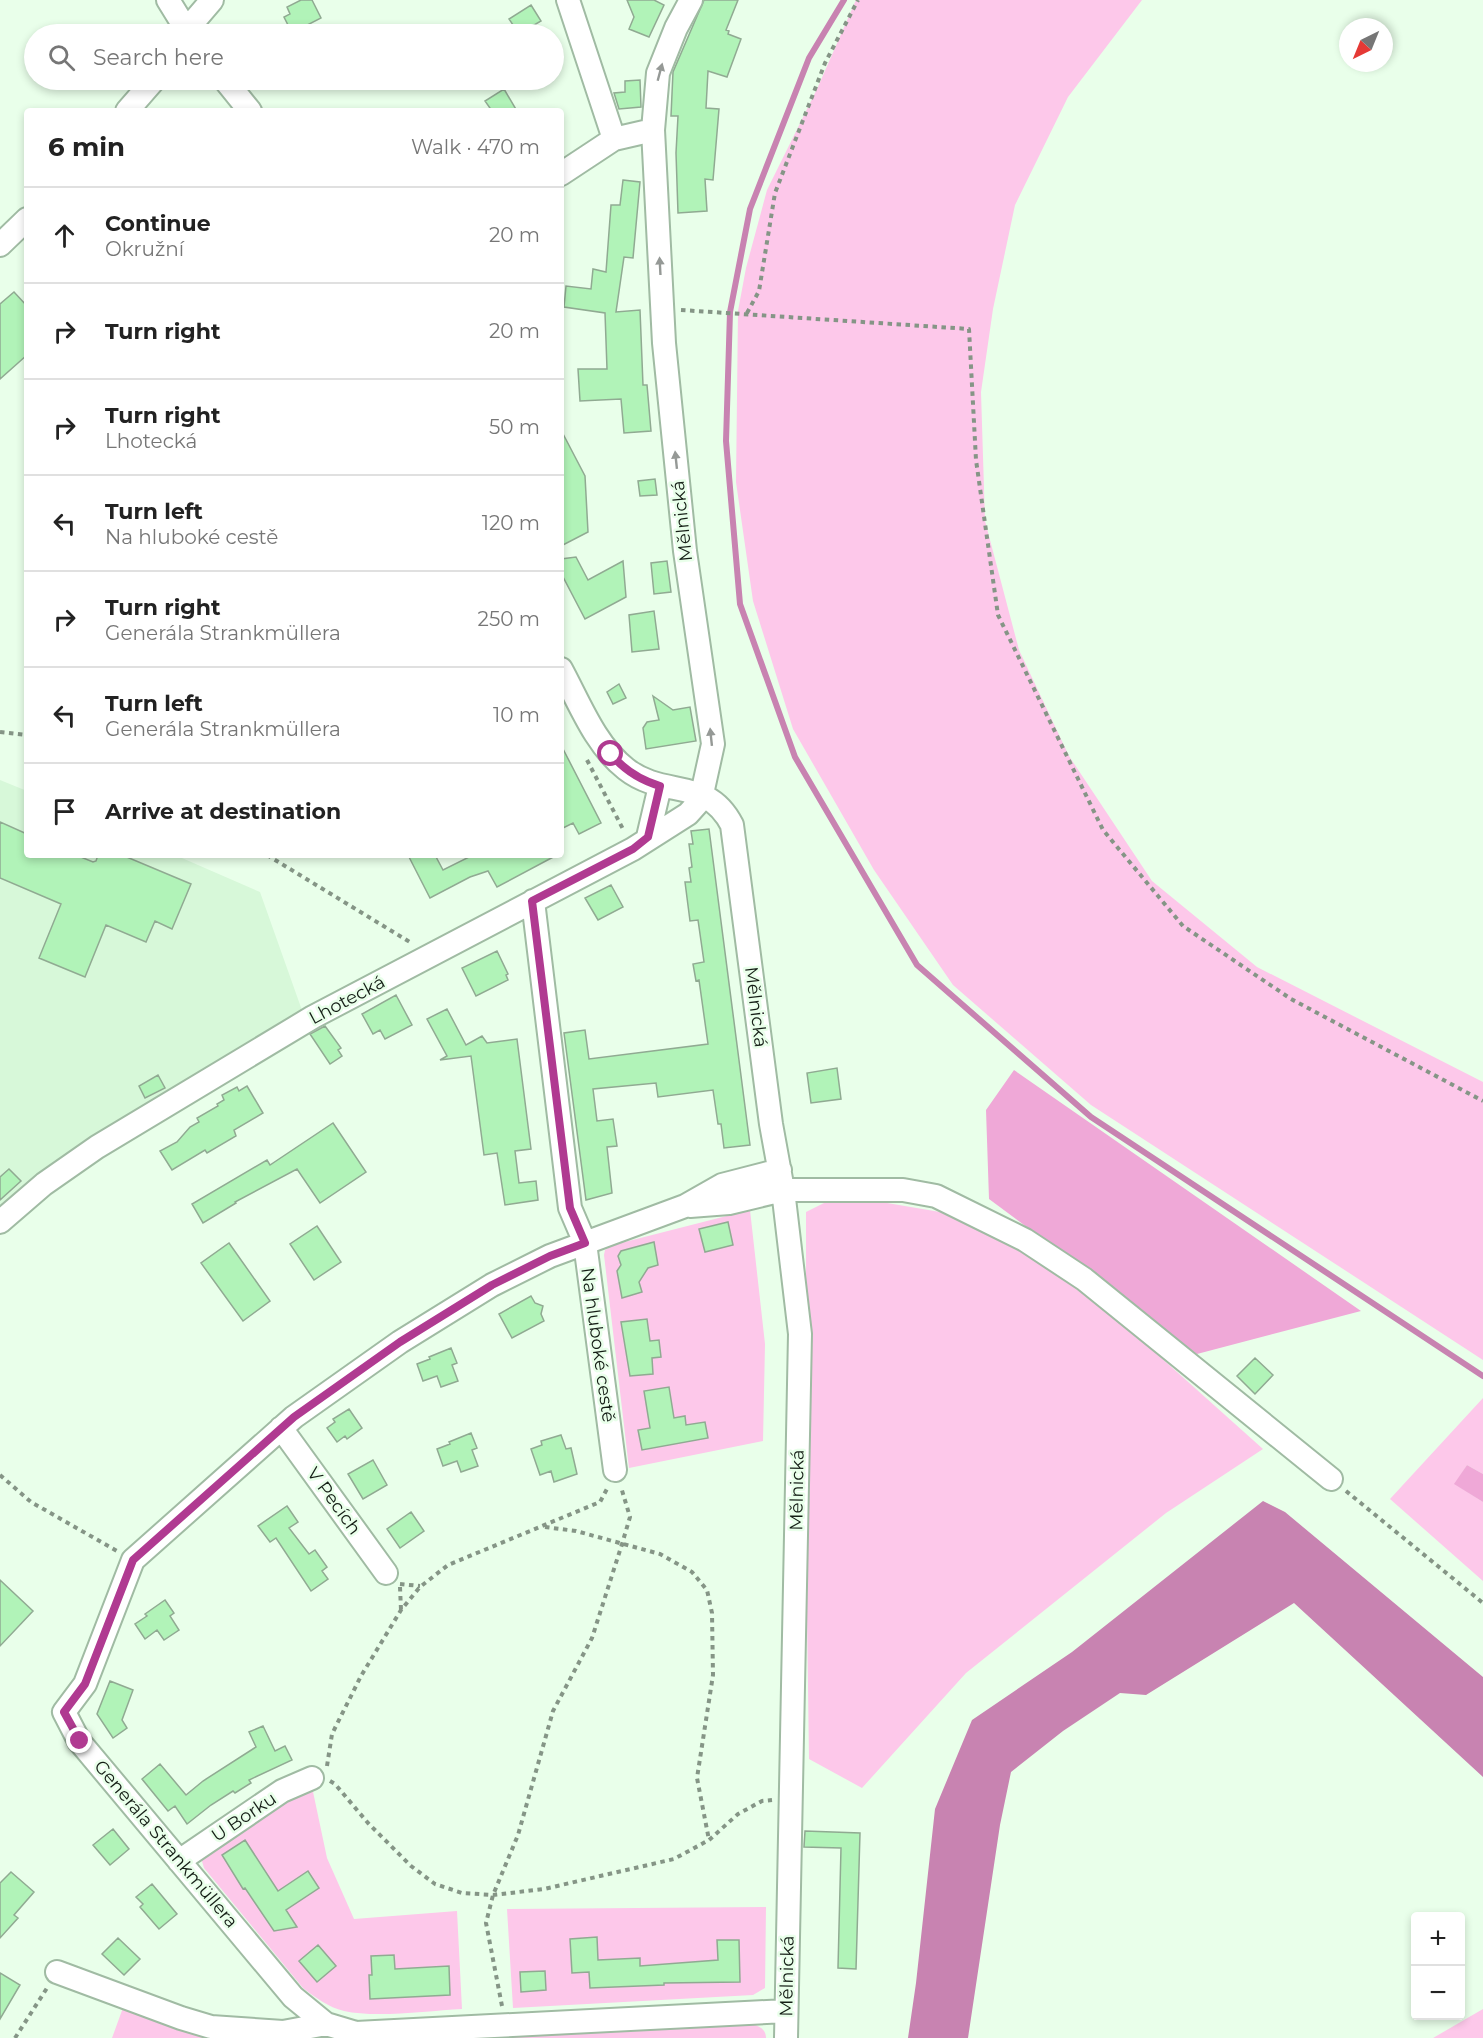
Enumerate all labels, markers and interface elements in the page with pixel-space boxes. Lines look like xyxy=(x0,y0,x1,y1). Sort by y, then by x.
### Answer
north arrow xyxy=(1339,18,1393,72)
search box xyxy=(24,24,564,90)
icon: search xyxy=(45,41,78,74)
text: Search here xyxy=(93,44,224,71)
one-way arrow xyxy=(655,63,665,81)
text: 6 min xyxy=(48,131,125,163)
text: Walk · 470 m xyxy=(411,135,540,159)
text: Continue xyxy=(105,210,211,237)
icon: ahead xyxy=(48,219,81,252)
text: 20 m xyxy=(489,223,540,247)
text: Okružní xyxy=(105,237,184,261)
one-way arrow xyxy=(656,256,665,275)
icon: right xyxy=(48,315,81,348)
text: Turn right xyxy=(105,318,220,345)
text: 20 m xyxy=(489,319,540,343)
text: Turn right xyxy=(105,402,220,429)
icon: right xyxy=(48,411,81,444)
text: 50 m xyxy=(489,415,540,439)
text: Lhotecká xyxy=(105,429,197,453)
one-way arrow xyxy=(671,451,681,470)
street label: Mělnická xyxy=(667,480,697,562)
text: Turn left xyxy=(105,498,203,525)
icon: left xyxy=(48,507,81,540)
text: 120 m xyxy=(482,511,540,535)
text: Na hluboké cestě xyxy=(105,525,278,549)
text: Turn right xyxy=(105,594,220,621)
icon: right xyxy=(48,603,81,636)
text: 250 m xyxy=(478,607,540,631)
text: Generála Strankmüllera xyxy=(105,621,341,645)
text: Turn left xyxy=(105,690,203,717)
icon: left xyxy=(48,699,81,732)
text: 10 m xyxy=(493,703,540,727)
text: Generála Strankmüllera xyxy=(105,717,341,741)
one-way arrow xyxy=(706,727,716,746)
route start xyxy=(597,740,623,766)
icon: arrive xyxy=(48,795,81,828)
text: Arrive at destination xyxy=(105,798,341,825)
street label: Mělnická xyxy=(740,965,772,1049)
street label: Lhotecká xyxy=(305,971,389,1029)
street label: Na hluboké cestě xyxy=(576,1266,620,1424)
street label: Mělnická xyxy=(785,1449,809,1531)
street label: V Pecích xyxy=(302,1463,366,1539)
route end xyxy=(66,1727,92,1753)
street label: Generála Strankmüllera xyxy=(89,1756,243,1932)
street label: U Borku xyxy=(207,1787,281,1847)
map controls xyxy=(1411,1912,1465,2020)
button: + xyxy=(1411,1912,1465,1966)
street label: Mělnická xyxy=(775,1935,799,2017)
button: − xyxy=(1411,1966,1465,2020)

